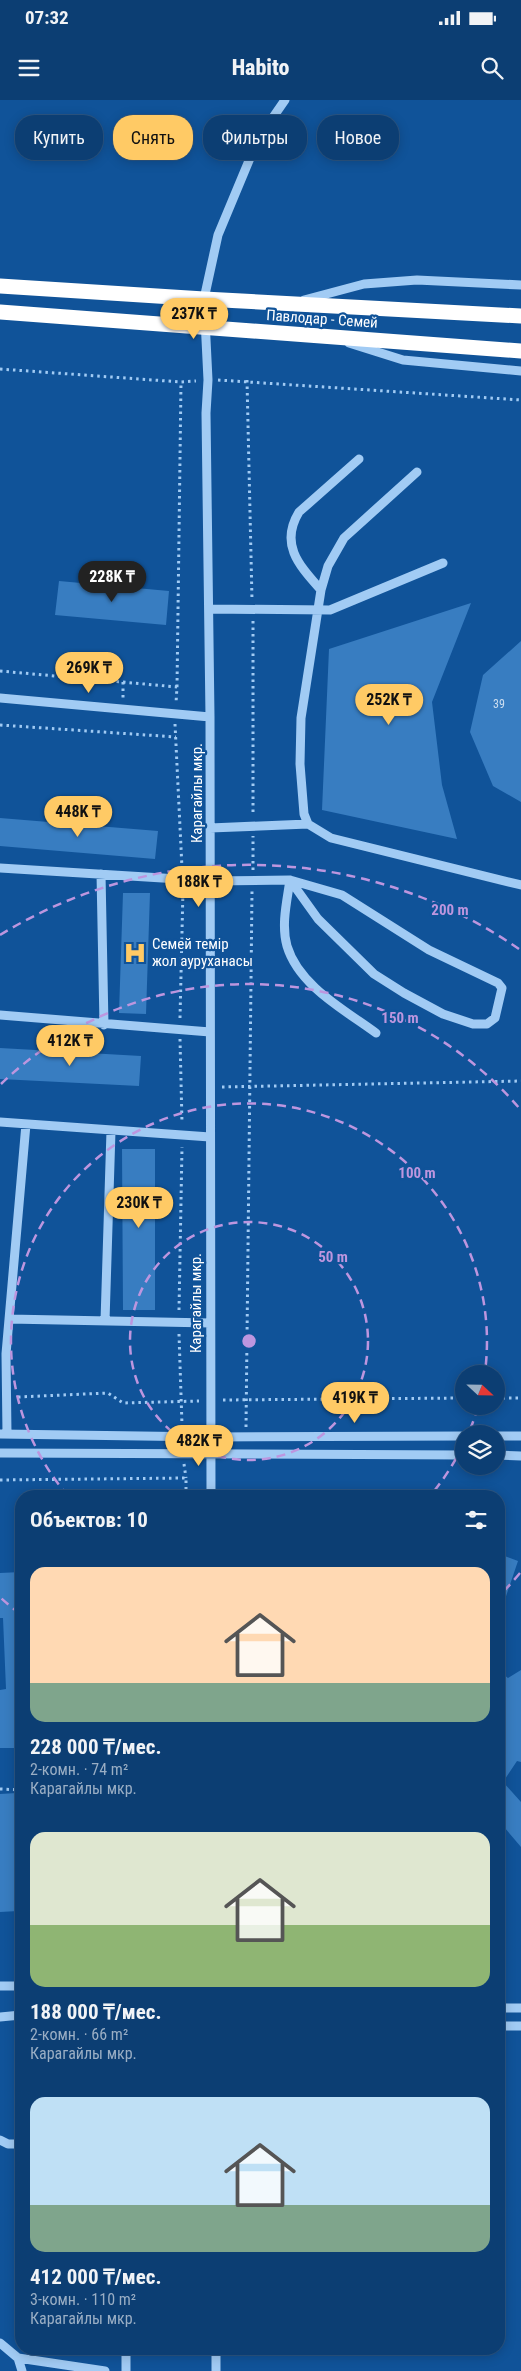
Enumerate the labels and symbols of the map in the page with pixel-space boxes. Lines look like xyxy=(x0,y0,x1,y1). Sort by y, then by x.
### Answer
pin: 237K ₸ xyxy=(153,298,235,340)
street label: Павлодар - Семей xyxy=(266,306,378,332)
pin: 228K ₸ xyxy=(71,560,153,603)
pin: 269K ₸ xyxy=(48,652,130,694)
pin: 252K ₸ xyxy=(348,684,430,726)
house number: 39 xyxy=(493,697,505,711)
street label: Карагайлы мкр. xyxy=(188,743,206,843)
pin: 448K ₸ xyxy=(37,796,119,838)
pin: 188K ₸ xyxy=(158,866,240,908)
text: 200 m xyxy=(431,901,469,919)
place label: Семей темір жол ауруханасы xyxy=(152,935,253,970)
hospital icon: Семей темір жол ауруханасы xyxy=(122,940,148,966)
text: 150 m xyxy=(381,1009,419,1027)
pin: 412K ₸ xyxy=(29,1024,111,1067)
text: 100 m xyxy=(398,1164,436,1182)
pin: 230K ₸ xyxy=(98,1186,180,1229)
text: 50 m xyxy=(318,1248,348,1266)
street label: Карагайлы мкр. xyxy=(187,1253,205,1353)
centre of rings xyxy=(240,1332,258,1350)
north arrow xyxy=(455,1365,505,1415)
pin: 419K ₸ xyxy=(314,1382,396,1424)
pin: 482K ₸ xyxy=(158,1424,240,1467)

